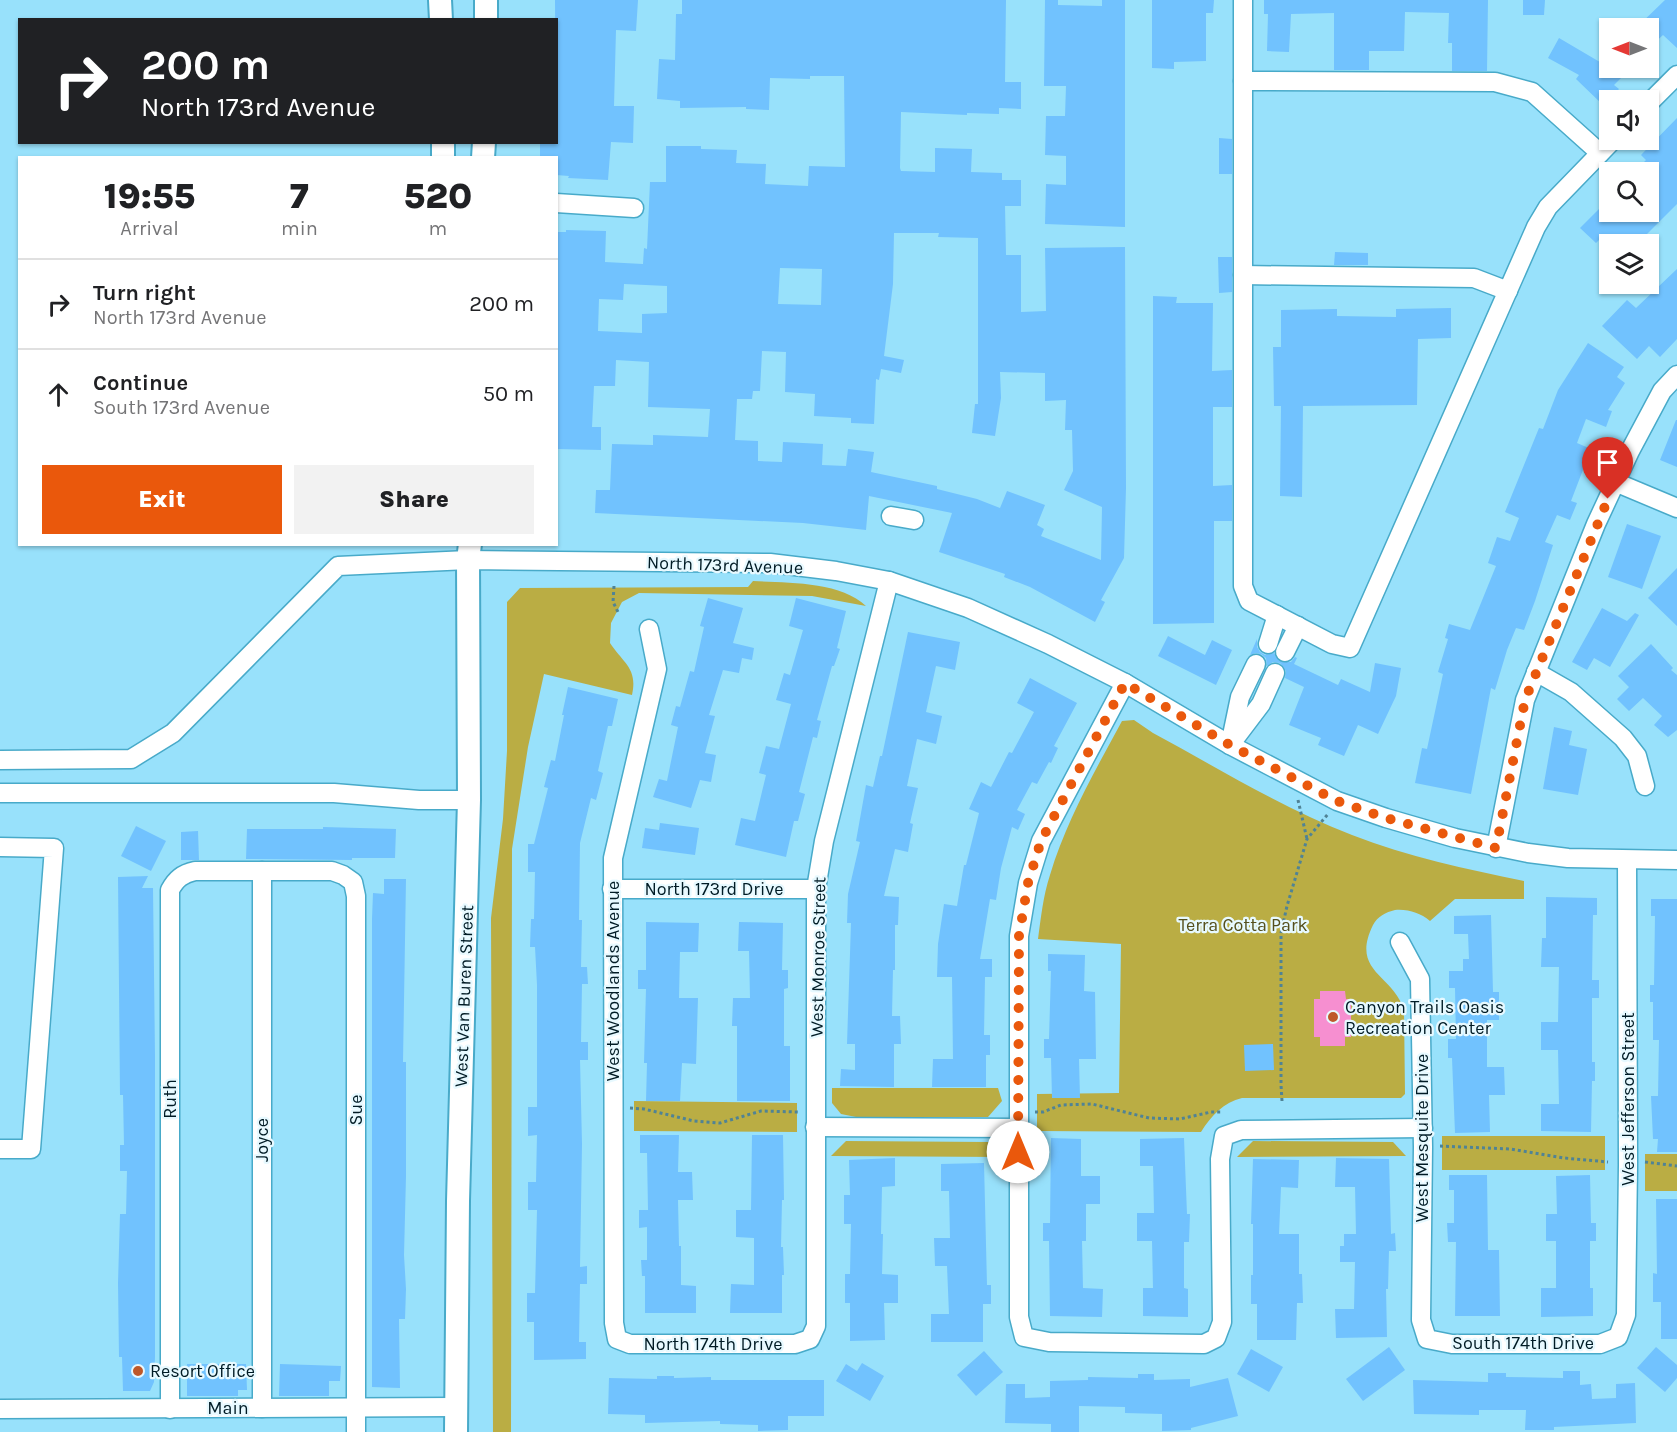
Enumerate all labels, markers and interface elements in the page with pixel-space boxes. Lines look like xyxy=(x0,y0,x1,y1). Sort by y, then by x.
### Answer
north arrow xyxy=(1599,18,1659,78)
map controls xyxy=(1599,18,1659,294)
text: 200 m xyxy=(141,40,270,90)
icon: right xyxy=(42,42,120,120)
button: sound xyxy=(1599,90,1659,150)
text: North 173rd Avenue xyxy=(141,91,375,123)
button: search xyxy=(1599,162,1659,222)
text: 19:55 xyxy=(104,175,195,217)
text: 7 xyxy=(290,175,309,217)
text: 520 xyxy=(404,175,472,217)
text: Arrival xyxy=(120,217,179,240)
text: min xyxy=(281,217,318,240)
text: m xyxy=(428,217,447,240)
button: layers xyxy=(1599,234,1659,294)
text: Turn right xyxy=(93,280,196,306)
icon: right xyxy=(42,288,75,321)
text: 200 m xyxy=(469,291,534,317)
text: North 173rd Avenue xyxy=(93,306,267,329)
text: Continue xyxy=(93,370,188,396)
icon: ahead xyxy=(42,378,75,411)
text: 50 m xyxy=(483,381,534,407)
text: South 173rd Avenue xyxy=(93,396,270,419)
pin xyxy=(1582,437,1633,499)
icon: arrive xyxy=(1591,446,1624,479)
button: Exit xyxy=(42,465,282,534)
button: Share xyxy=(294,465,534,534)
street label: North 173rd Avenue xyxy=(647,551,803,579)
street label: West Monroe Street xyxy=(806,876,830,1037)
street label: North 173rd Drive xyxy=(644,878,784,900)
street label: West Woodlands Avenue xyxy=(602,881,624,1081)
street label: West Van Buren Street xyxy=(450,904,478,1087)
park label: Terra Cotta Park xyxy=(1178,914,1308,936)
place label: Canyon Trails Oasis Recreation Center xyxy=(1345,996,1504,1039)
marker: Canyon Trails Oasis Recreation Center xyxy=(1326,1010,1340,1024)
street label: West Jefferson Street xyxy=(1617,1012,1639,1186)
street label: West Mesquite Drive xyxy=(1411,1054,1433,1222)
street label: Ruth xyxy=(159,1079,181,1119)
street label: Sue xyxy=(345,1094,367,1126)
street label: Joyce xyxy=(251,1118,273,1162)
position arrow xyxy=(986,1120,1050,1184)
street label: South 174th Drive xyxy=(1452,1332,1594,1354)
street label: North 174th Drive xyxy=(644,1333,782,1355)
place label: Resort Office xyxy=(150,1360,255,1382)
marker: Resort Office xyxy=(131,1364,145,1378)
street label: Main xyxy=(207,1397,249,1419)

